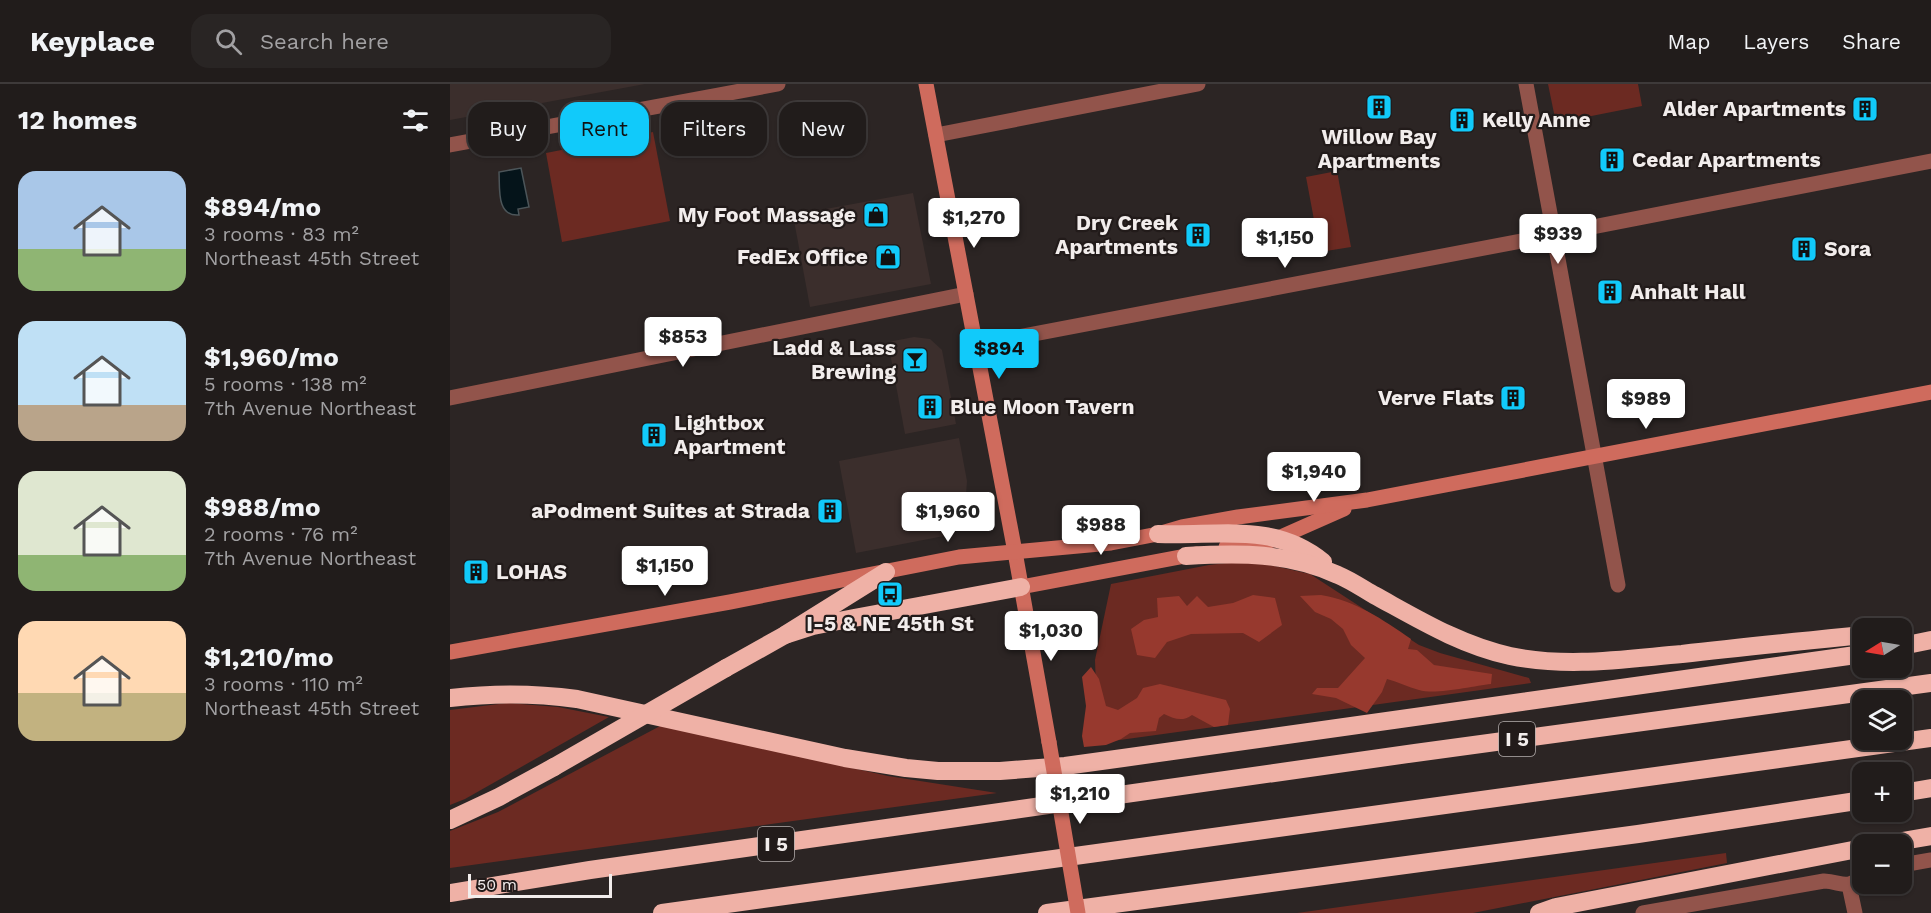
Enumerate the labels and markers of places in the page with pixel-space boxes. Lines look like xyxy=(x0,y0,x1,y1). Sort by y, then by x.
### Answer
building icon: Willow Bay Apartments xyxy=(1364,92,1394,122)
building icon: Alder Apartments xyxy=(1850,94,1880,124)
place label: Alder Apartments xyxy=(1663,96,1846,121)
building icon: Kelly Anne xyxy=(1447,105,1477,135)
place label: Kelly Anne xyxy=(1482,107,1591,132)
place label: Willow Bay Apartments xyxy=(1318,124,1440,173)
building icon: Cedar Apartments xyxy=(1597,145,1627,175)
place label: Cedar Apartments xyxy=(1632,147,1821,172)
pin: $1,270 xyxy=(925,198,1023,249)
shop icon: My Foot Massage xyxy=(861,200,891,230)
place label: My Foot Massage xyxy=(678,202,856,227)
place label: Dry Creek Apartments xyxy=(1055,210,1179,259)
pin: $939 xyxy=(1522,214,1594,265)
pin: $1,150 xyxy=(1236,218,1334,269)
building icon: Dry Creek Apartments xyxy=(1183,220,1213,250)
building icon: Sora xyxy=(1789,234,1819,264)
place label: Sora xyxy=(1824,236,1872,261)
shop icon: FedEx Office xyxy=(873,242,903,272)
place label: FedEx Office xyxy=(737,244,868,269)
building icon: Anhalt Hall xyxy=(1595,277,1625,307)
place label: Anhalt Hall xyxy=(1630,279,1746,304)
pin: $853 xyxy=(647,317,719,368)
pin: $894 xyxy=(963,329,1035,380)
place label: Ladd & Lass Brewing xyxy=(772,335,896,384)
bar icon: Ladd & Lass Brewing xyxy=(900,345,930,375)
pin: $989 xyxy=(1610,379,1682,430)
building icon: Verve Flats xyxy=(1498,383,1528,413)
place label: Verve Flats xyxy=(1378,385,1494,410)
building icon: Blue Moon Tavern xyxy=(915,392,945,422)
place label: Blue Moon Tavern xyxy=(950,394,1135,419)
place label: Lightbox Apartment xyxy=(674,410,785,459)
building icon: Lightbox Apartment xyxy=(639,420,669,450)
pin: $1,940 xyxy=(1265,452,1363,503)
pin: $1,960 xyxy=(899,492,997,543)
building icon: aPodment Suites at Strada xyxy=(815,496,845,526)
place label: aPodment Suites at Strada xyxy=(531,498,811,523)
pin: $988 xyxy=(1065,505,1137,556)
pin: $1,150 xyxy=(616,546,714,597)
building icon: LOHAS xyxy=(461,557,491,587)
place label: LOHAS xyxy=(496,559,567,584)
bus stop icon: I-5 & NE 45th St xyxy=(875,579,905,609)
place label: I-5 & NE 45th St xyxy=(806,611,974,636)
pin: $1,030 xyxy=(1002,611,1100,662)
pin: $1,210 xyxy=(1031,774,1129,825)

